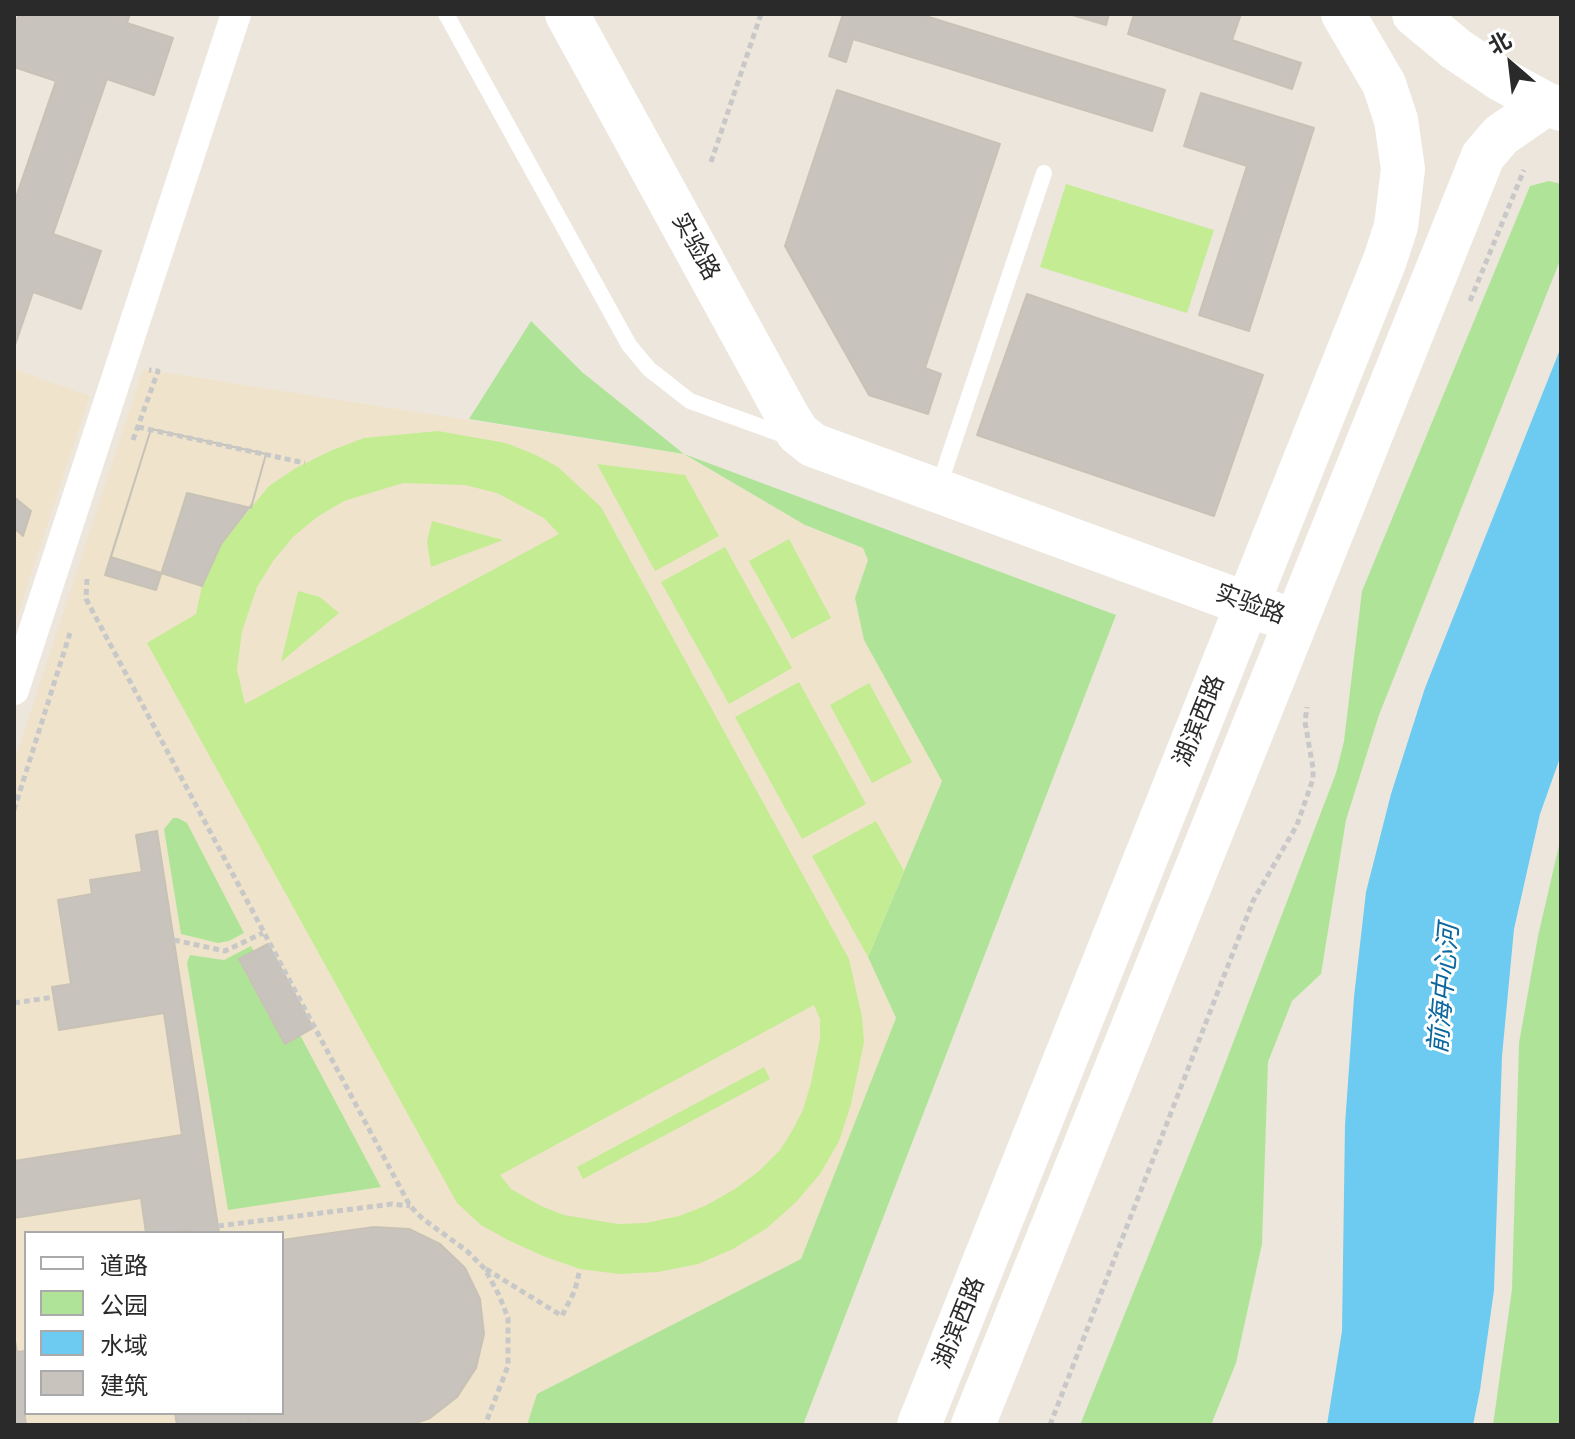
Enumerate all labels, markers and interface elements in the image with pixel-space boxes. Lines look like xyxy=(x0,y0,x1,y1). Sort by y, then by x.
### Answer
north arrow xyxy=(1471,24,1551,104)
text: 北 xyxy=(1483,25,1516,60)
street label: 实验路 xyxy=(665,209,725,285)
street label: 实验路 xyxy=(1211,579,1289,631)
street label: 湖滨西路 xyxy=(1169,671,1231,771)
water label: 前海中心河 xyxy=(1424,923,1466,1055)
legend xyxy=(24,1231,284,1415)
text: 道路 xyxy=(100,1250,148,1281)
street label: 湖滨西路 xyxy=(929,1273,991,1373)
text: 公园 xyxy=(100,1290,148,1321)
text: 水域 xyxy=(100,1330,148,1361)
text: 建筑 xyxy=(100,1370,148,1401)

